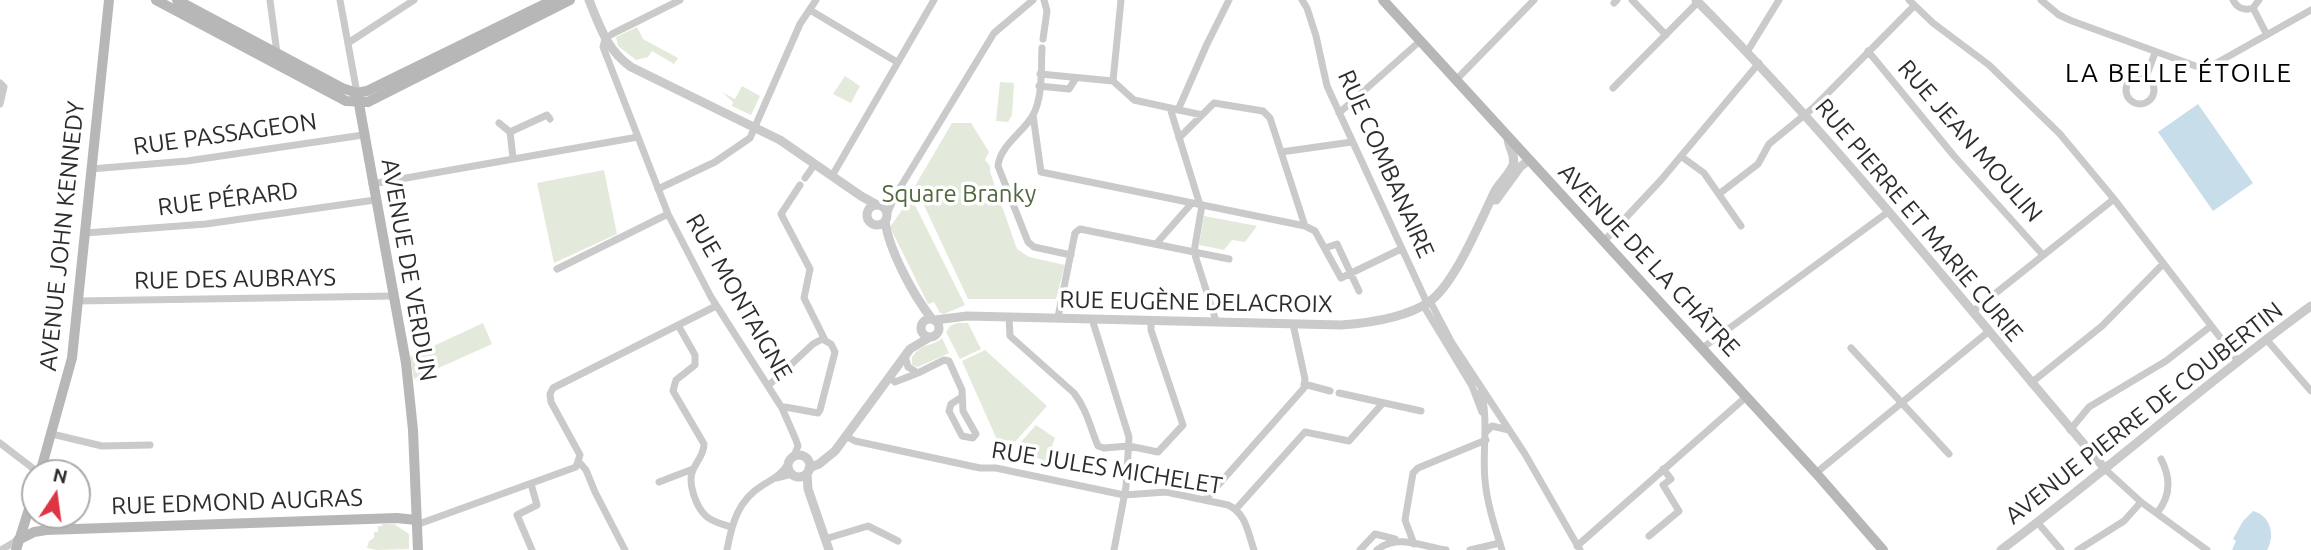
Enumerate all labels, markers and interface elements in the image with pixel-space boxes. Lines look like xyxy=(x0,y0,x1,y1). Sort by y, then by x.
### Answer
street label: RUE JEAN MOULIN xyxy=(1892,54,2048,228)
district label: LA BELLE ÉTOILE xyxy=(2067,57,2291,89)
street label: RUE COMBANAIRE xyxy=(1332,66,1440,262)
street label: RUE PIERRE ET MARIE CURIE xyxy=(1809,93,2029,347)
street label: AVENUE JOHN KENNEDY xyxy=(34,100,90,372)
street label: RUE PASSAGEON xyxy=(131,107,319,161)
street label: AVENUE DE VERDUN xyxy=(375,156,443,384)
street label: AVENUE DE LA CHÂTRE xyxy=(1552,158,1746,362)
street label: RUE PÉRARD xyxy=(156,176,300,222)
park label: Square Branky xyxy=(882,180,1036,208)
street label: RUE MONTAIGNE xyxy=(680,209,798,385)
street label: RUE DES AUBRAYS xyxy=(134,263,336,295)
street label: RUE EUGÈNE DELACROIX xyxy=(1059,285,1333,319)
street label: AVENUE PIERRE DE COUBERTIN xyxy=(2000,296,2288,530)
street label: RUE JULES MICHELET xyxy=(990,436,1224,500)
north arrow xyxy=(21,459,91,529)
text: N xyxy=(51,463,70,488)
street label: RUE EDMOND AUGRAS xyxy=(111,483,363,521)

